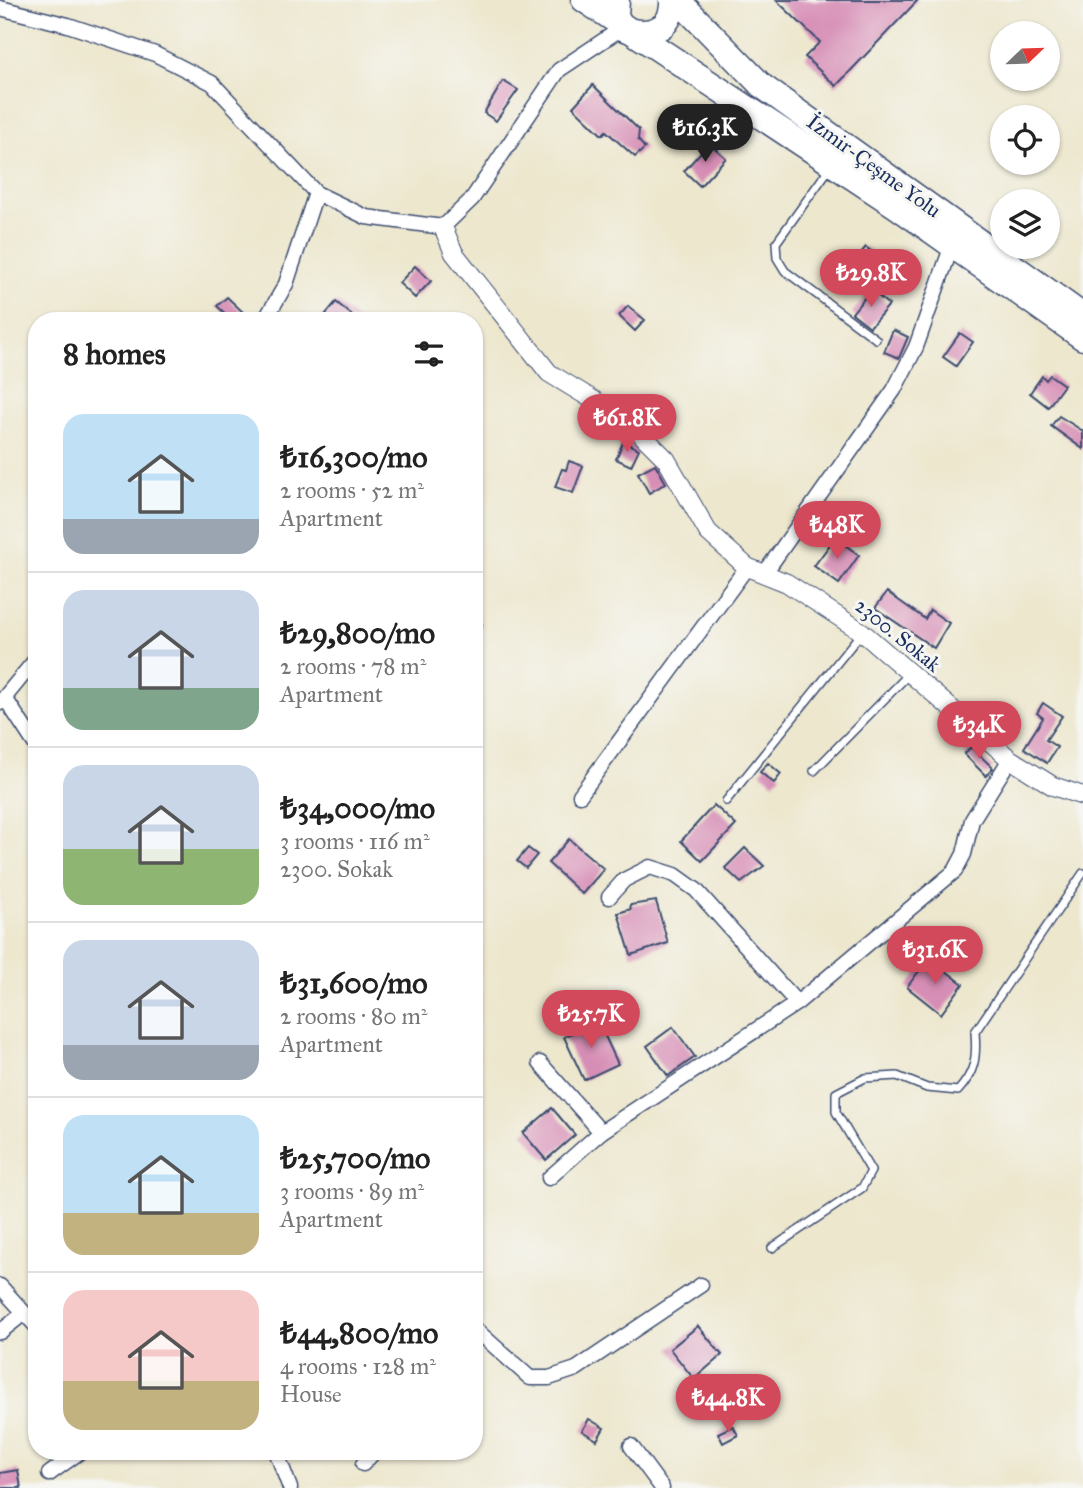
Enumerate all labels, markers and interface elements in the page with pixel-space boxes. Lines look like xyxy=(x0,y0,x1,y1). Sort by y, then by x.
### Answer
north arrow xyxy=(990,21,1060,91)
map controls xyxy=(990,21,1060,259)
pin: ₺16.3K xyxy=(648,104,762,164)
button: locate xyxy=(990,105,1060,175)
street label: İzmir-Çeşme Yolu xyxy=(802,109,946,223)
text: ₺16.3K xyxy=(673,113,737,141)
button: layers xyxy=(990,189,1060,259)
pin: ₺29.8K xyxy=(814,250,928,309)
text: ₺29.8K xyxy=(836,258,906,286)
icon: filters xyxy=(410,335,448,373)
text: 8 homes xyxy=(63,336,166,372)
pin: ₺61.8K xyxy=(570,394,684,454)
text: ₺61.8K xyxy=(593,403,661,431)
text: ₺16,300/mo xyxy=(280,439,428,475)
icon: home xyxy=(119,442,203,526)
text: 2 rooms · 52 m² xyxy=(280,476,424,504)
pin: ₺48K xyxy=(796,502,878,561)
text: Apartment xyxy=(280,504,383,532)
text: ₺48K xyxy=(810,510,864,538)
street label: 2300. Sokak xyxy=(850,592,946,678)
text: ₺29,800/mo xyxy=(280,615,435,651)
icon: home xyxy=(119,618,203,702)
text: 2 rooms · 78 m² xyxy=(280,652,426,680)
text: Apartment xyxy=(280,680,383,708)
pin: ₺34K xyxy=(938,702,1020,761)
text: ₺34K xyxy=(953,710,1005,738)
text: ₺34,000/mo xyxy=(280,790,435,826)
icon: home xyxy=(119,793,203,877)
text: 3 rooms · 116 m² xyxy=(280,827,430,855)
text: 2300. Sokak xyxy=(280,855,393,883)
pin: ₺31.6K xyxy=(878,926,992,986)
text: ₺31.6K xyxy=(903,935,967,963)
text: ₺31,600/mo xyxy=(280,965,428,1001)
icon: home xyxy=(119,968,203,1052)
pin: ₺25.7K xyxy=(534,990,648,1050)
text: ₺25.7K xyxy=(558,999,624,1027)
text: 2 rooms · 80 m² xyxy=(280,1002,427,1030)
text: Apartment xyxy=(280,1030,383,1058)
text: ₺25,700/mo xyxy=(280,1140,430,1176)
icon: home xyxy=(119,1143,203,1227)
text: 3 rooms · 89 m² xyxy=(280,1177,424,1205)
text: Apartment xyxy=(280,1205,383,1233)
text: ₺44,800/mo xyxy=(280,1315,438,1351)
icon: home xyxy=(119,1318,203,1402)
text: 4 rooms · 128 m² xyxy=(280,1352,436,1380)
pin: ₺44.8K xyxy=(671,1374,785,1434)
text: House xyxy=(280,1380,342,1408)
text: ₺44.8K xyxy=(692,1383,764,1411)

